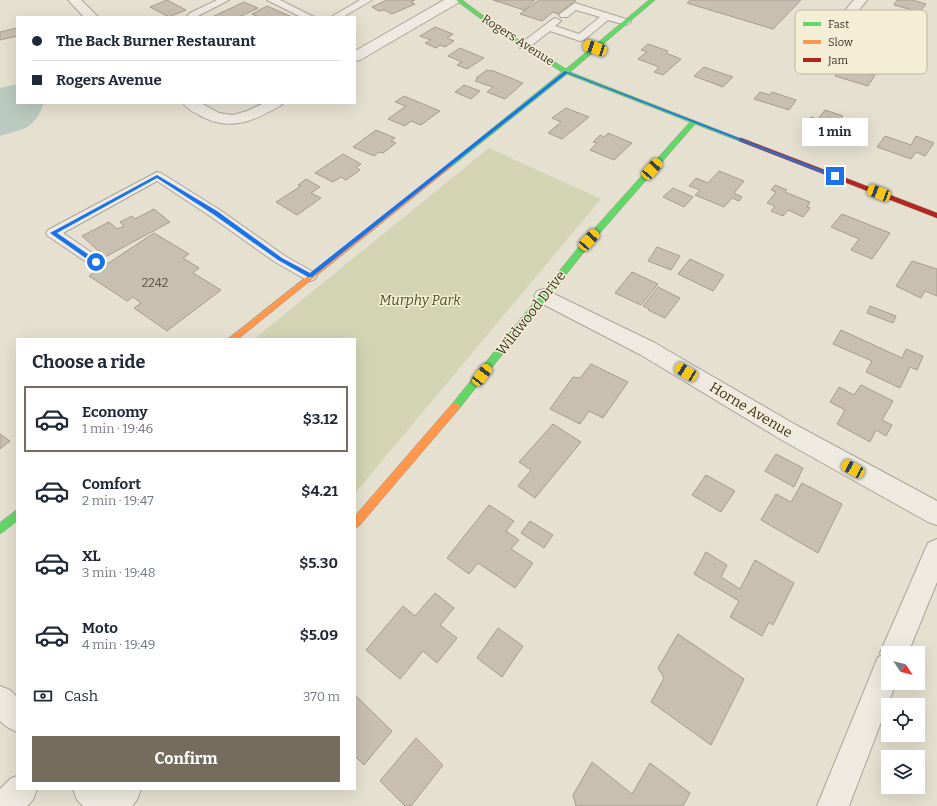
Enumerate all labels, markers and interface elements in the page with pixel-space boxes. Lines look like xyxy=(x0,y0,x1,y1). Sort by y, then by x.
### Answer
legend xyxy=(795,10,927,74)
street label: Rogers Avenue xyxy=(479,11,557,69)
text: Fast xyxy=(828,18,849,31)
text: The Back Burner Restaurant xyxy=(56,32,256,50)
text: Slow xyxy=(828,36,853,49)
car xyxy=(582,39,608,57)
text: Jam xyxy=(827,54,848,67)
text: Rogers Avenue xyxy=(56,71,162,89)
callout: 1 min xyxy=(802,118,868,146)
text: 1 min xyxy=(819,124,851,139)
car xyxy=(640,156,664,182)
route end xyxy=(826,167,844,185)
car xyxy=(866,183,892,203)
car xyxy=(577,227,601,253)
route start xyxy=(87,253,105,271)
street label: Wildwood Drive xyxy=(493,267,569,359)
house number: 2242 xyxy=(142,276,168,290)
park label: Murphy Park xyxy=(379,292,461,309)
text: Choose a ride xyxy=(32,351,145,373)
car xyxy=(673,361,699,383)
car xyxy=(470,362,494,388)
street label: Horne Avenue xyxy=(707,379,795,441)
icon: car xyxy=(34,401,70,437)
text: Economy xyxy=(82,403,148,421)
text: $3.12 xyxy=(303,410,338,428)
text: 1 min · 19:46 xyxy=(82,421,153,436)
car xyxy=(840,458,866,480)
icon: car xyxy=(34,473,70,509)
text: Comfort xyxy=(82,475,141,493)
text: $4.21 xyxy=(301,482,338,500)
text: 2 min · 19:47 xyxy=(82,493,154,508)
icon: car xyxy=(34,545,70,581)
text: XL xyxy=(82,547,101,565)
text: $5.30 xyxy=(299,554,338,572)
text: 3 min · 19:48 xyxy=(82,565,156,580)
icon: car xyxy=(34,617,70,653)
text: Moto xyxy=(82,619,118,637)
text: $5.09 xyxy=(300,626,338,644)
text: 4 min · 19:49 xyxy=(82,637,156,652)
north arrow xyxy=(881,646,925,690)
map controls xyxy=(881,646,925,794)
icon: cash xyxy=(32,685,54,707)
text: Cash xyxy=(64,687,98,705)
text: 370 m xyxy=(303,689,340,704)
button: locate xyxy=(881,698,925,742)
button: Confirm xyxy=(32,736,340,782)
button: layers xyxy=(881,750,925,794)

